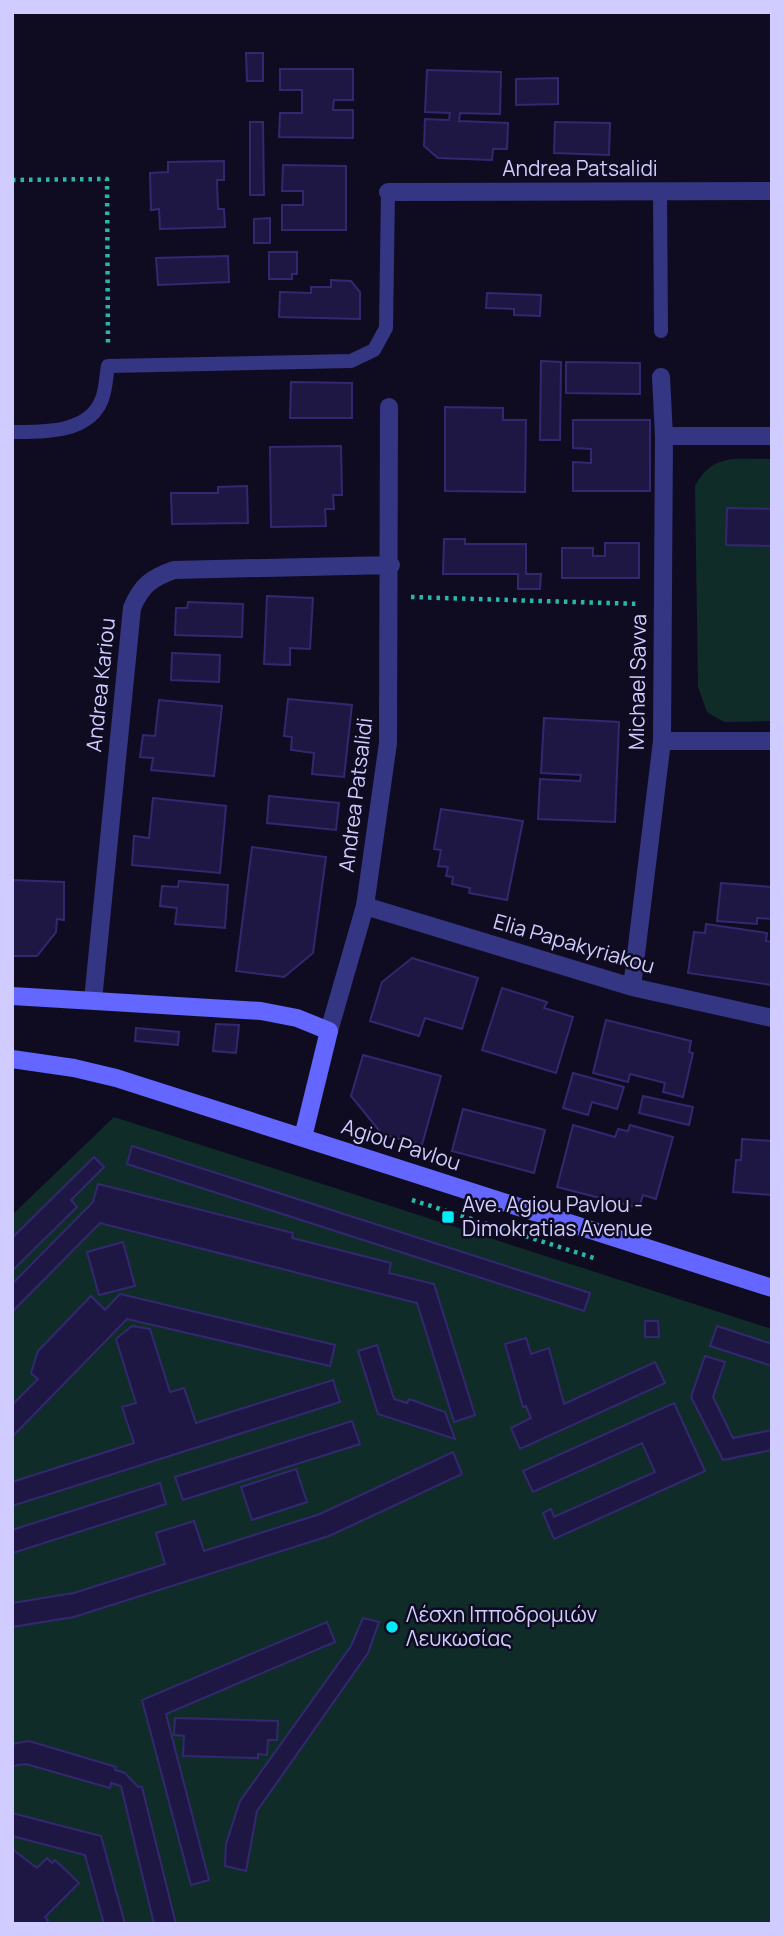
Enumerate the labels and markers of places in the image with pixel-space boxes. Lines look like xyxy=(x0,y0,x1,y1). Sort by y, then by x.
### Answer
place label: Ave. Agiou Pavlou - Dimokratias Avenue xyxy=(462,1190,653,1242)
marker: Ave. Agiou Pavlou - Dimokratias Avenue xyxy=(440,1209,456,1225)
place label: Λέσχη Ιπποδρομιών Λευκωσίας xyxy=(406,1600,597,1652)
marker: Λέσχη Ιπποδρομιών Λευκωσίας xyxy=(384,1619,400,1635)

